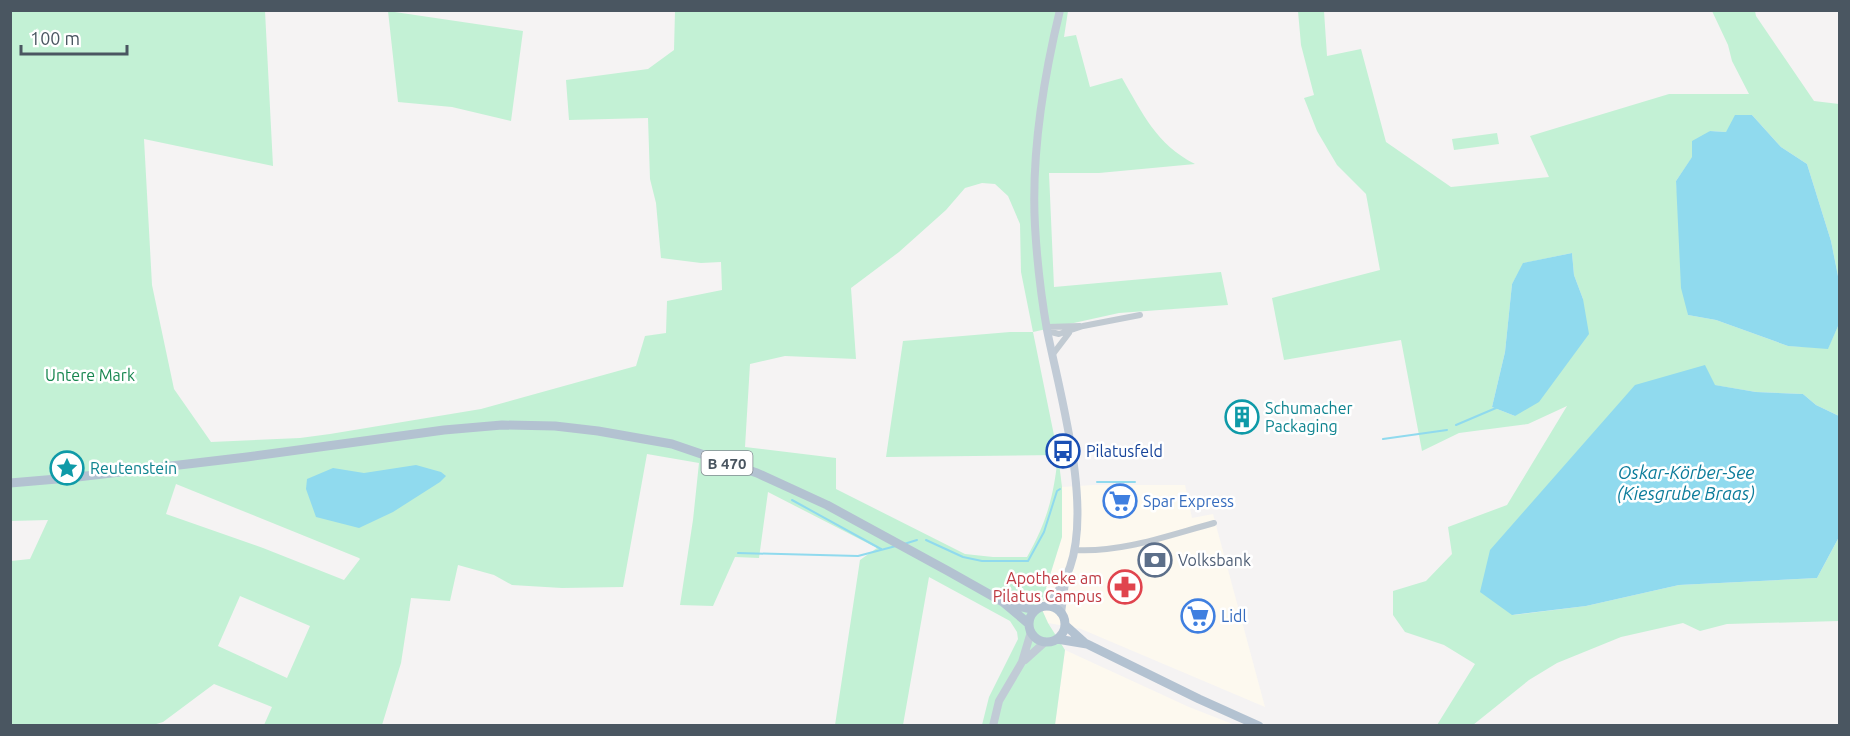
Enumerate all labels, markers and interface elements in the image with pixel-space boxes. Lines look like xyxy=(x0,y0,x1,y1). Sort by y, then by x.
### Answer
scale bar xyxy=(21,18,128,56)
text: 100 m xyxy=(30,28,80,48)
park label: Untere Mark xyxy=(45,366,135,384)
building icon: Schumacher Packaging xyxy=(1224,399,1260,435)
place label: Schumacher Packaging xyxy=(1265,399,1353,435)
bus stop icon: Pilatusfeld xyxy=(1045,433,1081,469)
place label: Pilatusfeld xyxy=(1086,442,1163,460)
place icon: Reutenstein xyxy=(49,450,85,486)
road number: B 470 xyxy=(702,451,752,475)
place label: Reutenstein xyxy=(90,459,177,477)
water label: Oskar-Körber-See (Kiesgrube Braas) xyxy=(1617,462,1755,504)
supermarket icon: Spar Express xyxy=(1102,483,1138,519)
place label: Spar Express xyxy=(1143,492,1234,510)
bank icon: Volksbank xyxy=(1137,542,1173,578)
place label: Volksbank xyxy=(1178,551,1251,569)
place label: Apotheke am Pilatus Campus xyxy=(993,569,1102,605)
pharmacy icon: Apotheke am Pilatus Campus xyxy=(1107,569,1143,605)
supermarket icon: Lidl xyxy=(1180,598,1216,634)
place label: Lidl xyxy=(1221,607,1247,625)

